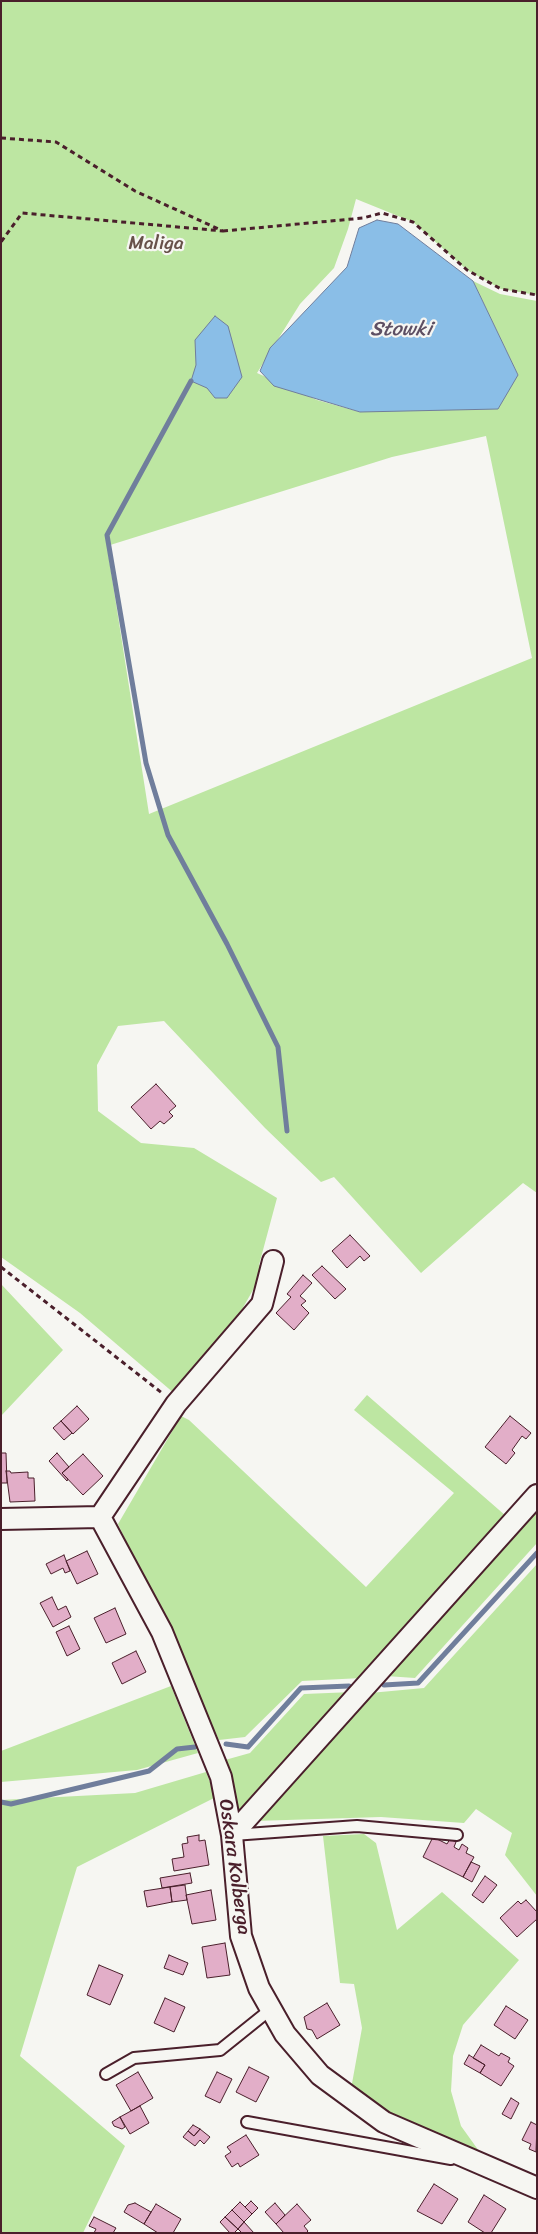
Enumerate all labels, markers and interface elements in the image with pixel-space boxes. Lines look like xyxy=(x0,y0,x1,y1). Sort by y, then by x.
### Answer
park label: Maliga xyxy=(129,233,183,255)
water label: Stowki xyxy=(370,318,432,342)
street label: Oskara Kolberga xyxy=(213,1798,255,1936)

